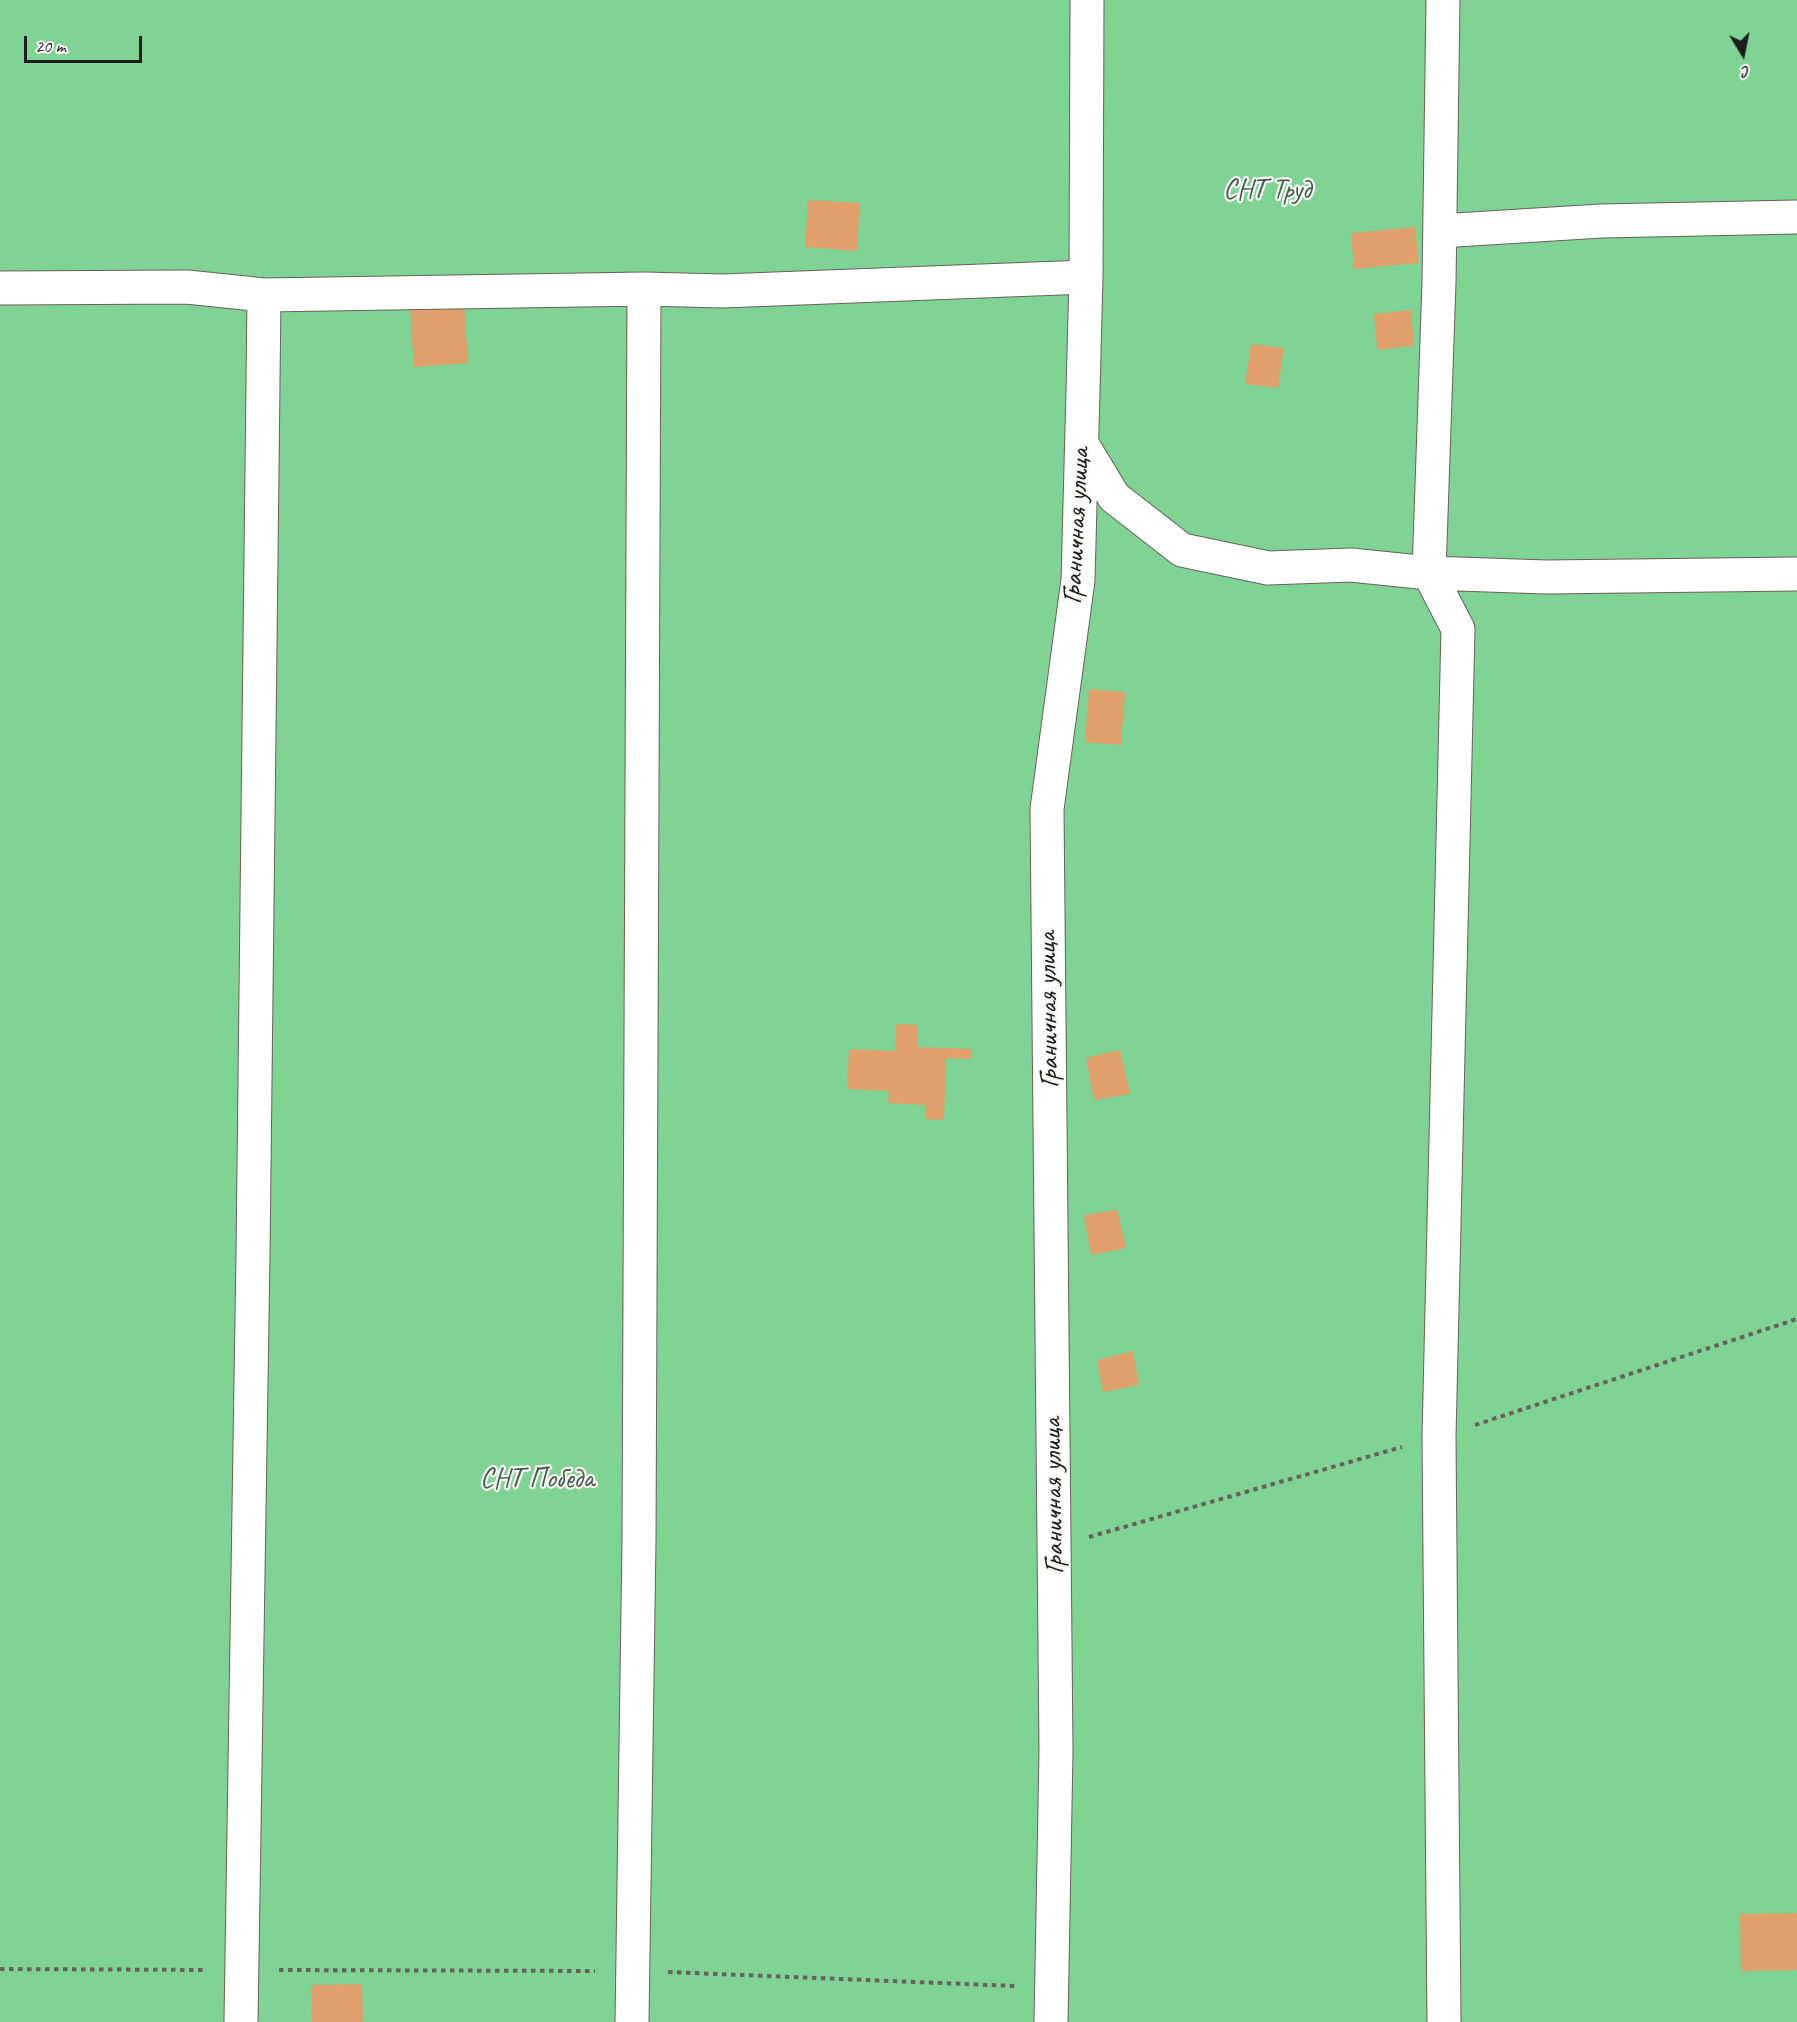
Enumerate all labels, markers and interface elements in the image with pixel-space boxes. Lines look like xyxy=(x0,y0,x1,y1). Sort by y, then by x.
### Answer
scale bar xyxy=(27,24,146,62)
north arrow xyxy=(1713,24,1773,84)
text: 20 m xyxy=(35,35,66,57)
text: С xyxy=(1741,61,1752,82)
park label: СНТ Труд xyxy=(1223,174,1311,208)
street label: Граничная улица xyxy=(1056,447,1098,605)
street label: Граничная улица xyxy=(1031,931,1067,1089)
street label: Граничная улица xyxy=(1036,1417,1072,1575)
park label: СНТ Победа xyxy=(480,1463,594,1497)

